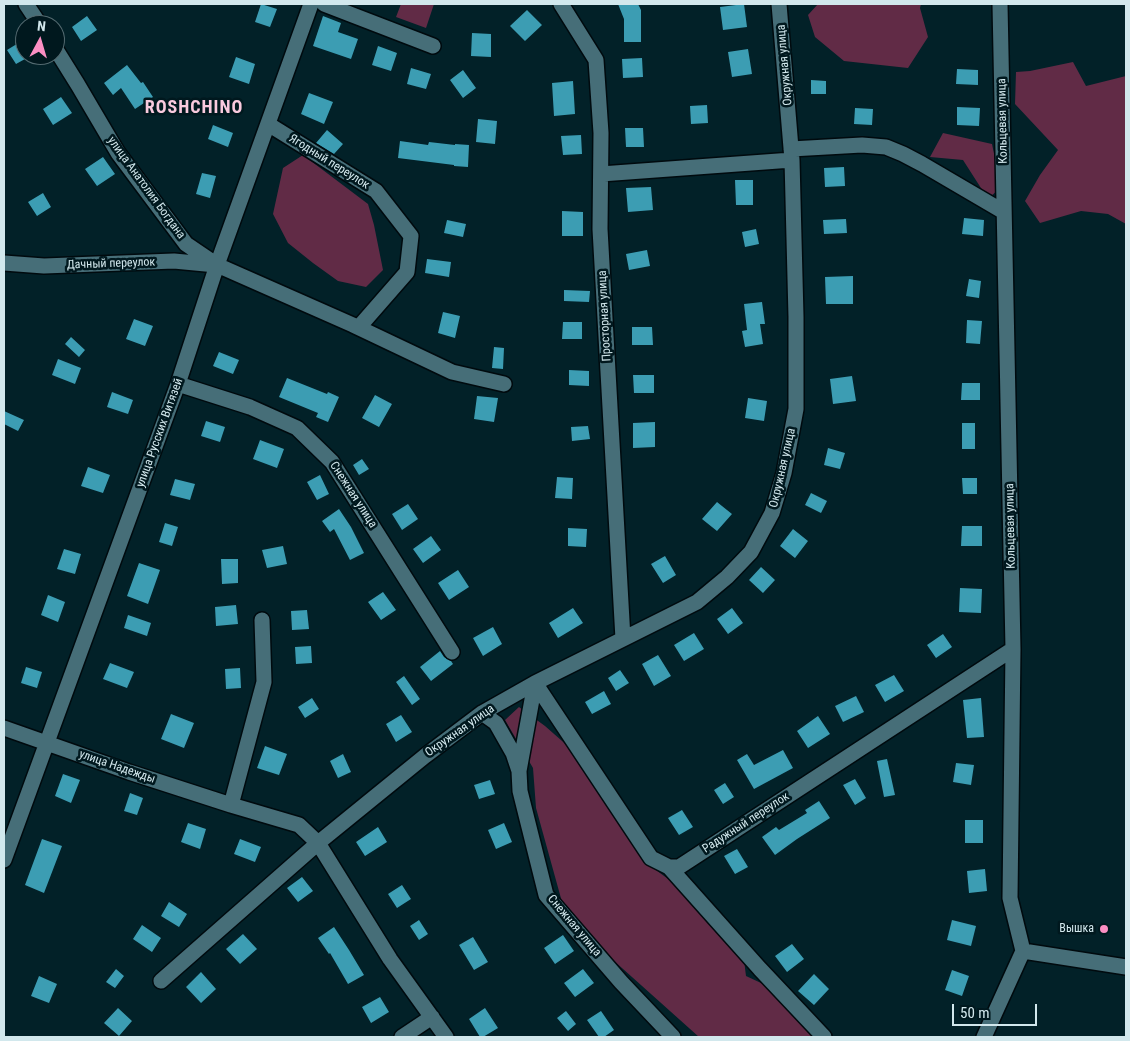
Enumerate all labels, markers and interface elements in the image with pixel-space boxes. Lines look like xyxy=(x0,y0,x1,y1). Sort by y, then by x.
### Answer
north arrow xyxy=(15,15,65,65)
text: N xyxy=(36,18,47,34)
street label: Окружная улица xyxy=(774,24,796,106)
street label: Кольцевая улица xyxy=(995,78,1011,164)
district label: ROSHCHINO xyxy=(144,97,244,119)
street label: Ягодный переулок xyxy=(286,131,372,193)
street label: улица Анатолия Богдана xyxy=(104,134,188,242)
street label: Дачный переулок xyxy=(67,255,155,273)
street label: Просторная улица xyxy=(595,270,615,362)
street label: улица Русских Витязей xyxy=(134,376,186,490)
street label: Окружная улица xyxy=(767,427,799,509)
street label: Снежная улица xyxy=(326,459,380,531)
street label: Кольцевая улица xyxy=(1003,483,1019,569)
street label: Окружная улица xyxy=(423,702,497,760)
street label: улица Надежды xyxy=(77,747,157,787)
street label: Радужный переулок xyxy=(700,790,792,856)
street label: Снежная улица xyxy=(544,892,604,960)
place label: Вышка xyxy=(1059,922,1094,936)
marker: Вышка xyxy=(1098,923,1110,935)
scale bar xyxy=(955,994,1040,1026)
text: 50 m xyxy=(960,1004,990,1022)

